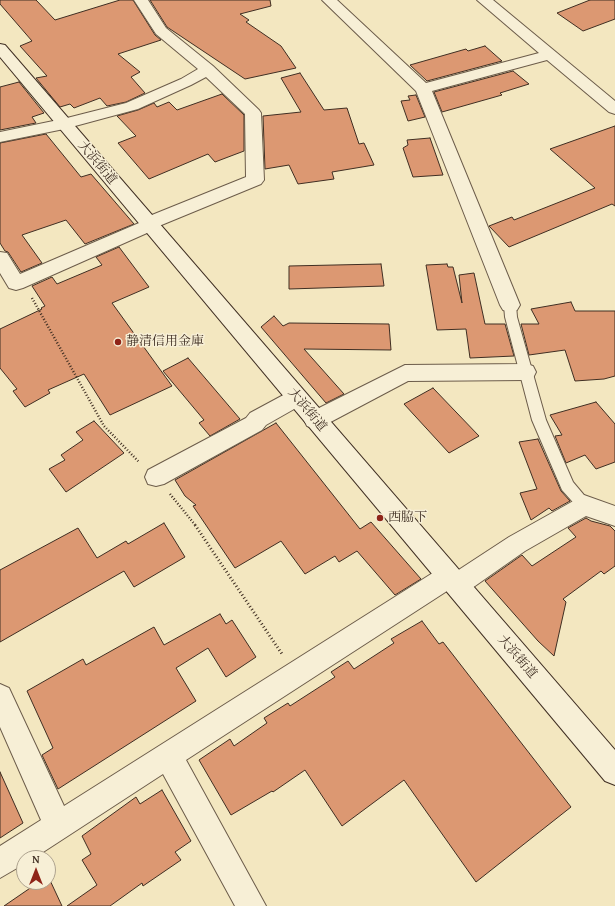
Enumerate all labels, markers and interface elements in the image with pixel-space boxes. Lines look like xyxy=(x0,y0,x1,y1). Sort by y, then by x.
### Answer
street label: 大浜街道 xyxy=(74,138,120,188)
place label: 静清信用金庫 xyxy=(126,334,204,350)
marker: 静清信用金庫 xyxy=(113,337,123,347)
street label: 大浜街道 xyxy=(284,385,330,435)
place label: 西脇下 xyxy=(388,510,427,526)
marker: 西脇下 xyxy=(375,513,385,523)
street label: 大浜街道 xyxy=(494,632,540,682)
north arrow xyxy=(16,850,56,890)
text: N xyxy=(32,851,40,867)

